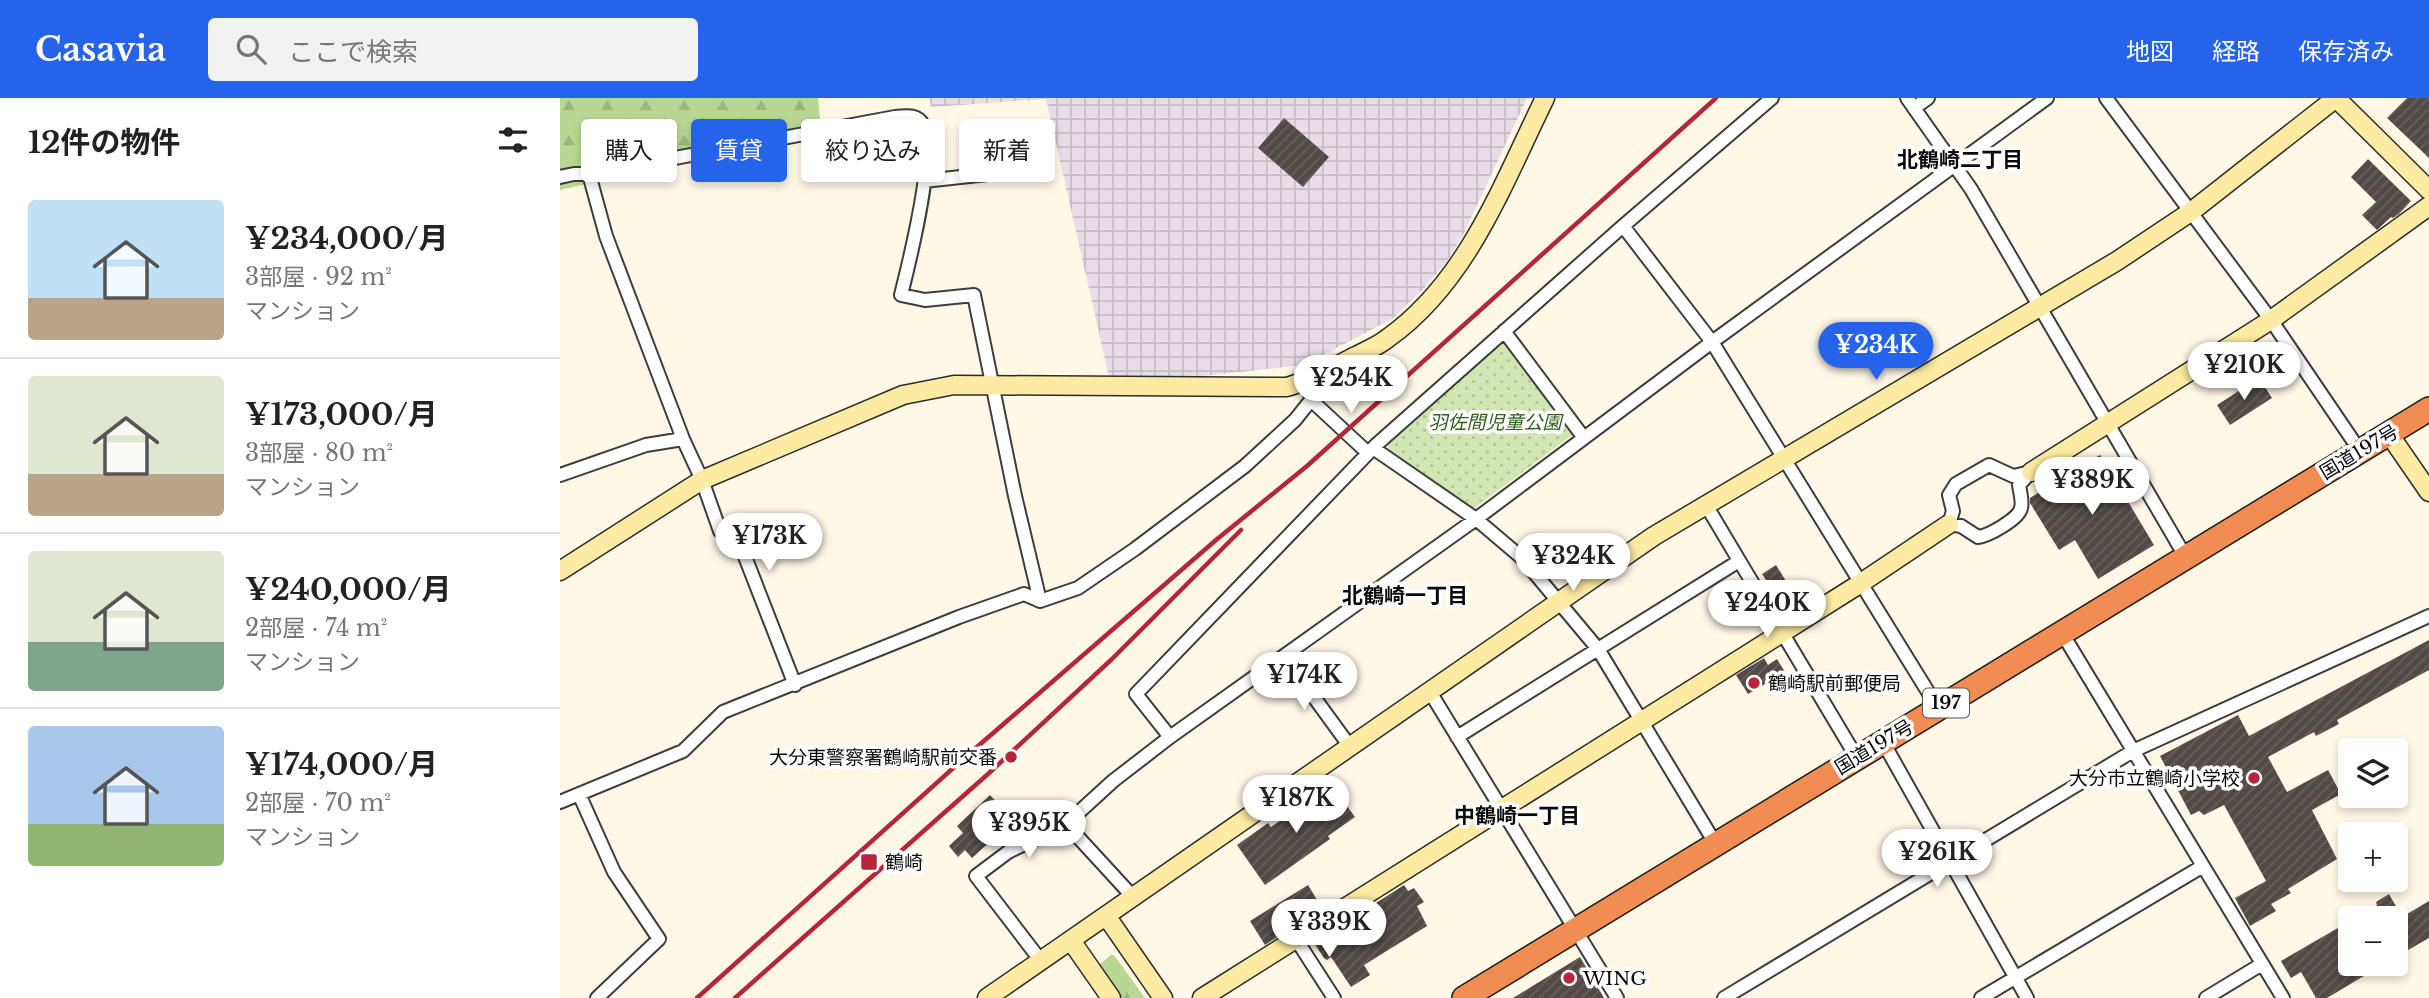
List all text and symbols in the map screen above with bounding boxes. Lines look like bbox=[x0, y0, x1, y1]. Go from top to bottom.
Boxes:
search box bbox=[208, 18, 698, 81]
text: Casavia bbox=[35, 29, 166, 70]
icon: search bbox=[232, 30, 270, 68]
text: ここで検索 bbox=[288, 36, 418, 68]
text: 地図 bbox=[2126, 37, 2174, 66]
text: 経路 bbox=[2212, 37, 2260, 66]
text: 保存済み bbox=[2298, 37, 2394, 66]
chip: 購入 bbox=[581, 119, 677, 182]
chip: 賃貸 bbox=[691, 119, 787, 182]
chip: 絞り込み bbox=[801, 119, 945, 182]
chip: 新着 bbox=[959, 119, 1055, 182]
icon: filters bbox=[494, 121, 532, 159]
text: 12件の物件 bbox=[28, 124, 181, 161]
district label: 北鶴崎二丁目 bbox=[1897, 147, 2023, 173]
text: ¥234,000/月 bbox=[245, 220, 449, 257]
icon: home bbox=[84, 228, 168, 312]
text: 3部屋 · 92 m² bbox=[245, 263, 392, 291]
text: マンション bbox=[245, 297, 360, 325]
pin: ¥234K bbox=[1827, 322, 1925, 382]
text: ¥234K bbox=[1834, 331, 1918, 359]
pin: ¥210K bbox=[2195, 342, 2293, 402]
text: ¥210K bbox=[2204, 351, 2284, 379]
pin: ¥254K bbox=[1302, 356, 1400, 415]
text: ¥254K bbox=[1310, 364, 1392, 392]
text: ¥173,000/月 bbox=[245, 396, 438, 433]
icon: home bbox=[84, 404, 168, 488]
park label: 羽佐間児童公園 bbox=[1428, 411, 1564, 434]
street label: 国道197号 bbox=[2316, 420, 2402, 484]
text: 3部屋 · 80 m² bbox=[245, 439, 393, 467]
pin: ¥389K bbox=[2043, 458, 2141, 517]
text: ¥389K bbox=[2050, 466, 2134, 494]
text: マンション bbox=[245, 473, 360, 501]
pin: ¥173K bbox=[720, 514, 818, 573]
text: ¥173K bbox=[731, 522, 807, 550]
pin: ¥324K bbox=[1524, 533, 1622, 593]
text: ¥324K bbox=[1531, 542, 1615, 570]
text: ¥240,000/月 bbox=[245, 571, 452, 608]
icon: home bbox=[84, 579, 168, 663]
pin: ¥240K bbox=[1718, 580, 1816, 640]
district label: 北鶴崎一丁目 bbox=[1342, 583, 1468, 609]
text: ¥240K bbox=[1724, 589, 1810, 617]
text: 2部屋 · 74 m² bbox=[245, 614, 387, 642]
text: マンション bbox=[245, 648, 360, 676]
pin: ¥174K bbox=[1255, 652, 1353, 712]
text: ¥174K bbox=[1266, 661, 1342, 689]
place label: 鶴崎駅前郵便局 bbox=[1768, 672, 1901, 695]
marker: 鶴崎駅前郵便局 bbox=[1746, 675, 1762, 691]
road number: 197 bbox=[1923, 688, 1969, 718]
street label: 国道197号 bbox=[1831, 715, 1917, 779]
map controls bbox=[2338, 738, 2408, 976]
button: layers bbox=[2338, 738, 2408, 808]
text: ¥174,000/月 bbox=[245, 746, 438, 783]
place label: 大分東警察署鶴崎駅前交番 bbox=[769, 746, 997, 769]
marker: 大分東警察署鶴崎駅前交番 bbox=[1003, 749, 1019, 765]
icon: home bbox=[84, 754, 168, 838]
place label: 大分市立鶴崎小学校 bbox=[2069, 767, 2240, 790]
marker: 大分市立鶴崎小学校 bbox=[2246, 770, 2262, 786]
pin: ¥187K bbox=[1247, 776, 1345, 835]
text: ¥187K bbox=[1258, 784, 1334, 812]
text: 2部屋 · 70 m² bbox=[245, 789, 391, 817]
pin: ¥395K bbox=[980, 800, 1078, 860]
district label: 中鶴崎一丁目 bbox=[1454, 803, 1580, 829]
text: ¥395K bbox=[988, 809, 1070, 837]
button: + bbox=[2338, 822, 2408, 892]
text: マンション bbox=[245, 823, 360, 851]
pin: ¥261K bbox=[1888, 830, 1986, 889]
text: ¥261K bbox=[1898, 838, 1976, 866]
place label: 鶴崎 bbox=[885, 851, 923, 874]
marker: 鶴崎 bbox=[859, 852, 879, 872]
pin: ¥339K bbox=[1280, 900, 1378, 959]
button: − bbox=[2338, 906, 2408, 976]
text: ¥339K bbox=[1287, 908, 1371, 936]
place label: WING bbox=[1582, 967, 1647, 990]
marker: WING bbox=[1561, 970, 1577, 986]

